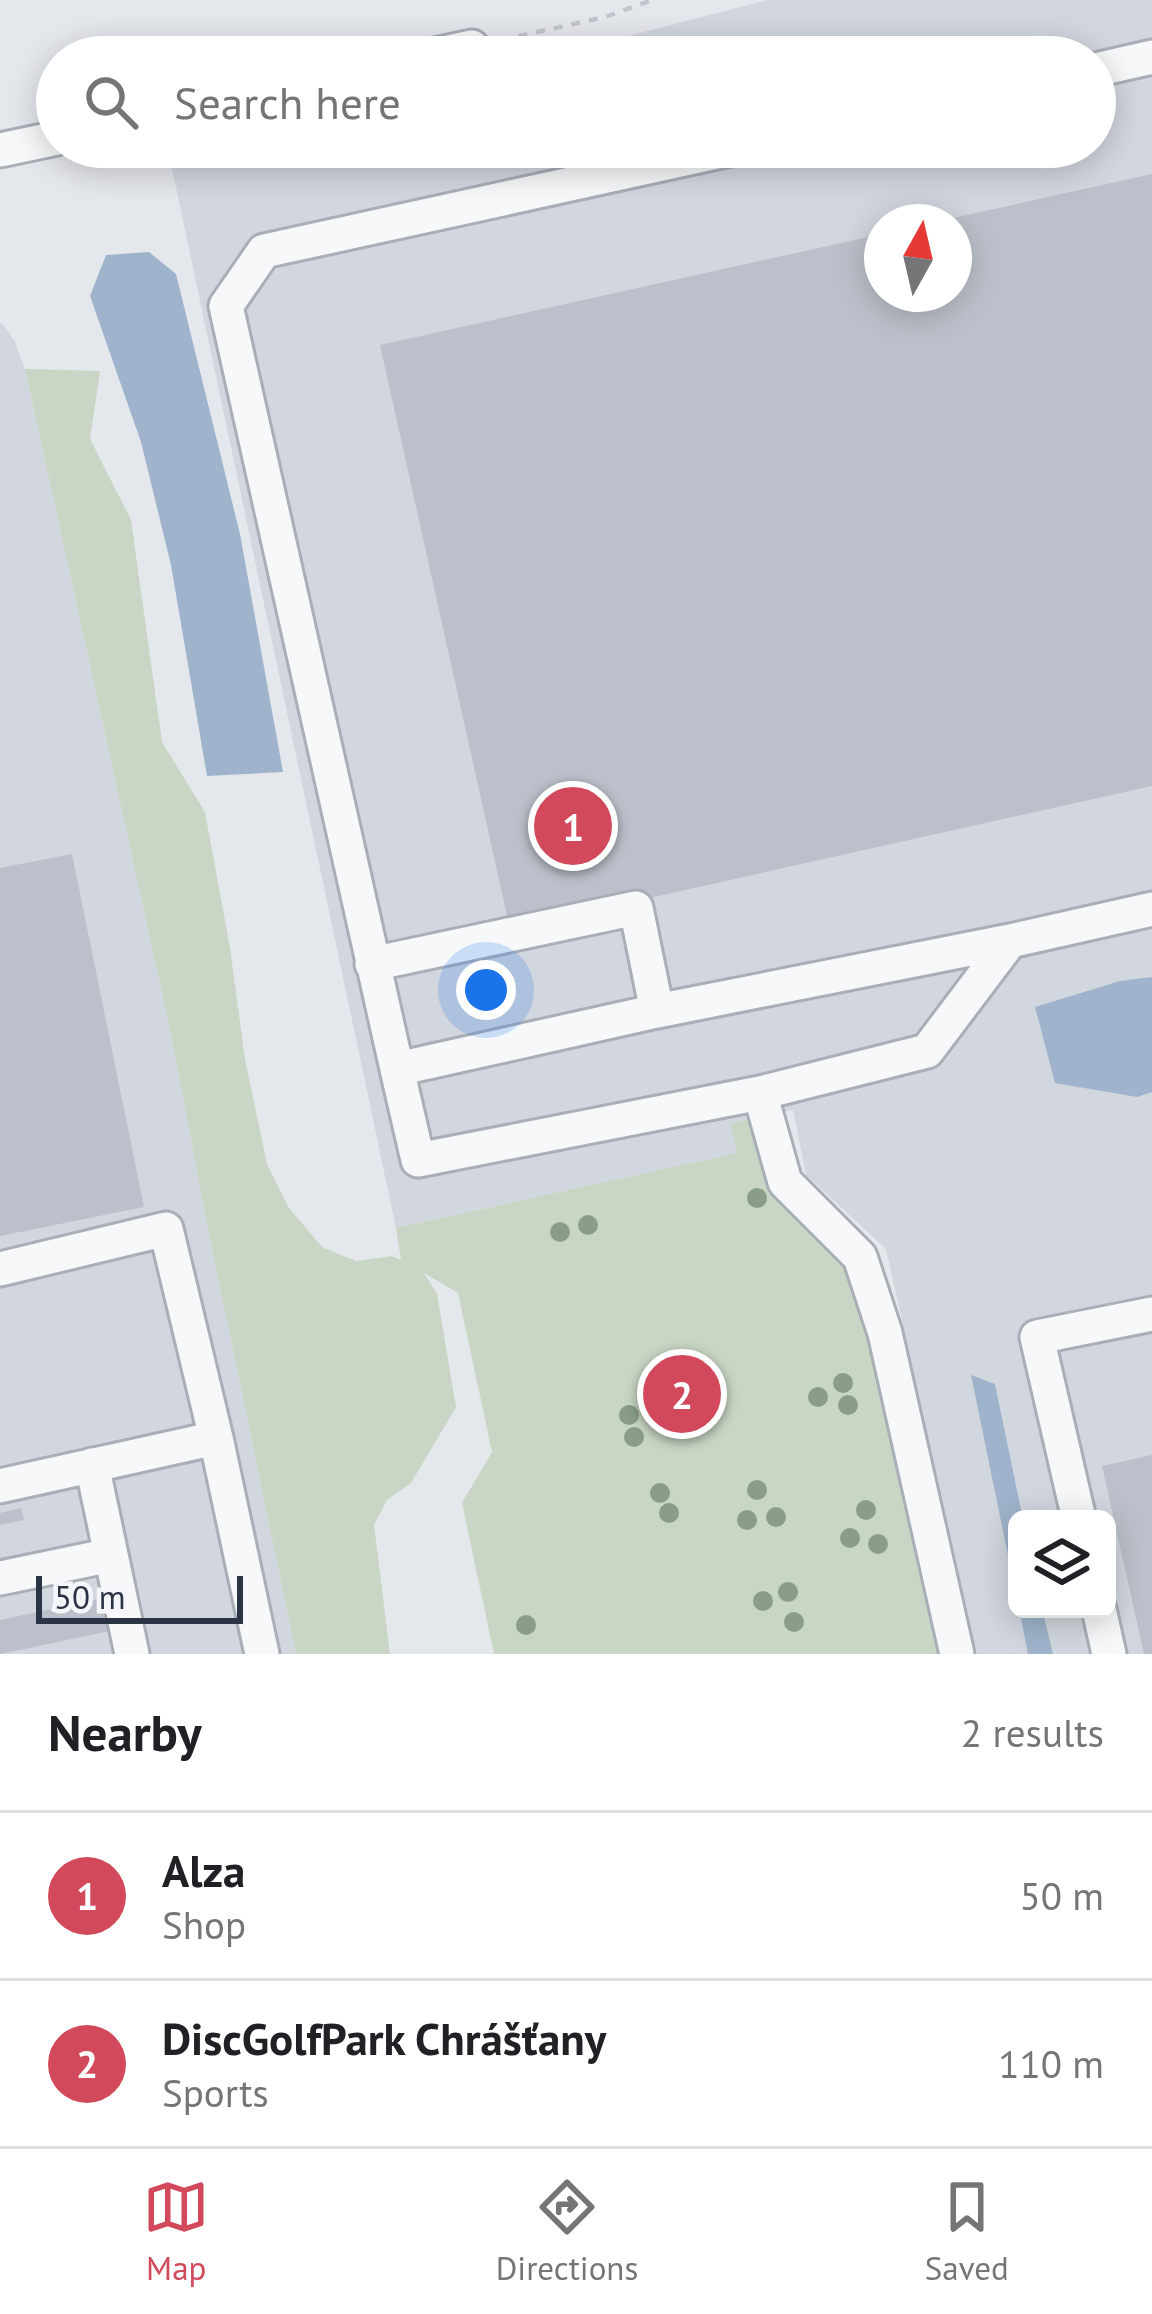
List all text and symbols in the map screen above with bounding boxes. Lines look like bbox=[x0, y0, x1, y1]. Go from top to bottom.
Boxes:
search box bbox=[36, 36, 1116, 168]
icon: search bbox=[78, 69, 144, 135]
text: Search here bbox=[174, 73, 401, 131]
north arrow bbox=[864, 204, 972, 312]
pin: 1 bbox=[534, 781, 612, 871]
your location bbox=[456, 960, 516, 1020]
pin: 2 bbox=[643, 1349, 721, 1439]
map controls bbox=[1008, 1510, 1116, 1618]
button: layers bbox=[1008, 1510, 1116, 1618]
scale bar bbox=[36, 1570, 243, 1623]
text: 50 m bbox=[54, 1575, 126, 1618]
text: Nearby bbox=[48, 1699, 202, 1765]
text: 2 results bbox=[961, 1707, 1104, 1758]
text: Alza bbox=[162, 1841, 245, 1899]
text: 1 bbox=[76, 1870, 98, 1921]
text: 50 m bbox=[1019, 1870, 1104, 1921]
text: Shop bbox=[162, 1899, 246, 1950]
text: DiscGolfPark Chrášťany bbox=[162, 2009, 606, 2067]
text: 2 bbox=[76, 2038, 98, 2089]
text: 110 m bbox=[998, 2038, 1104, 2089]
text: Sports bbox=[162, 2067, 269, 2118]
tab: Map bbox=[143, 2174, 209, 2289]
tab: Directions bbox=[496, 2174, 638, 2289]
tab: Saved bbox=[925, 2174, 1009, 2289]

